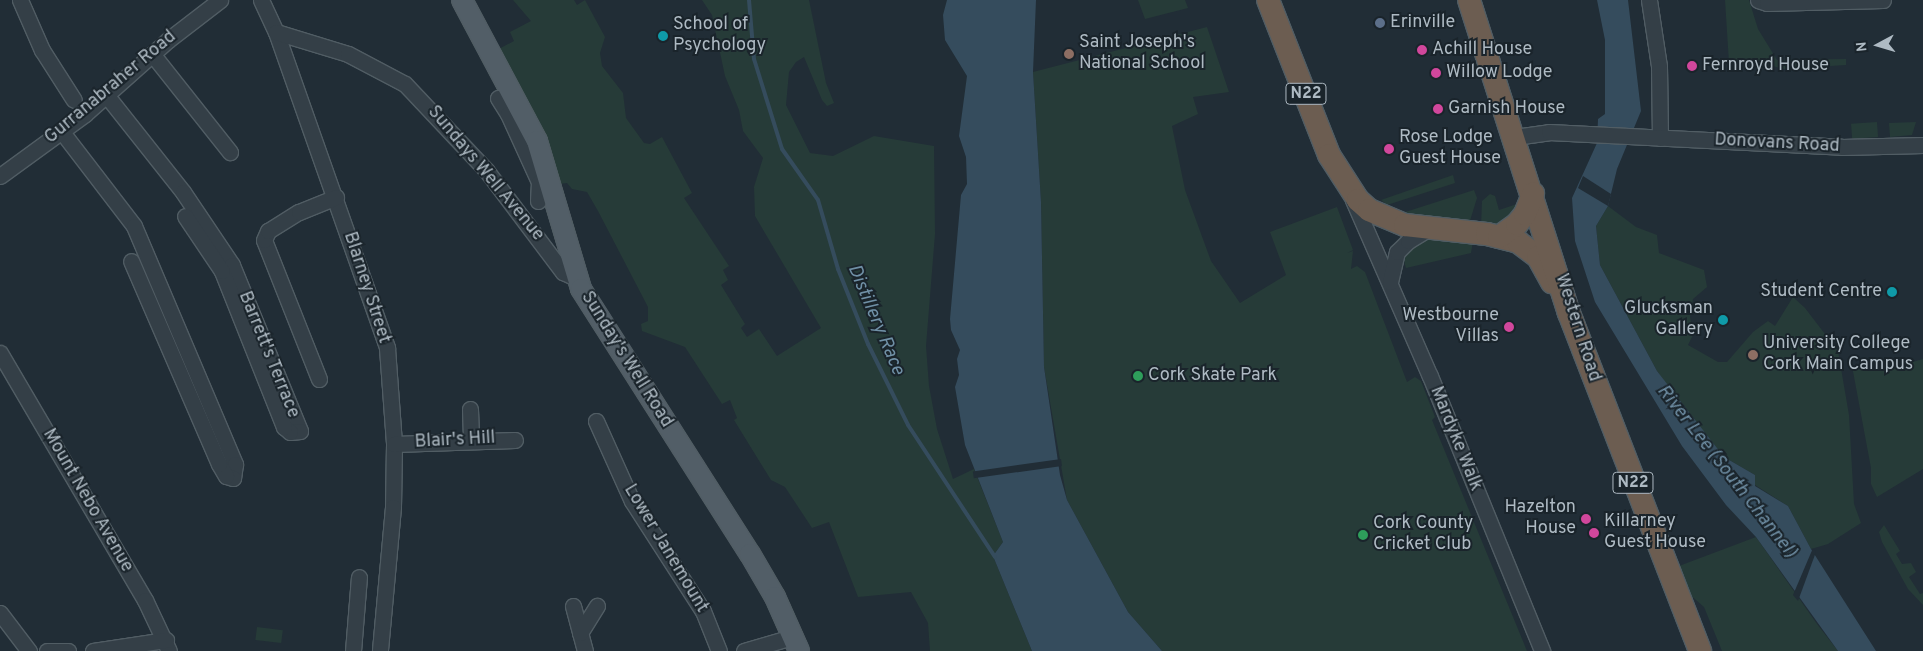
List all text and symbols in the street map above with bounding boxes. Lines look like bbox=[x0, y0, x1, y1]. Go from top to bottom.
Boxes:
place label: Erinville bbox=[1390, 12, 1455, 34]
place label: School of Psychology bbox=[673, 15, 766, 58]
marker: Erinville bbox=[1374, 17, 1386, 29]
north arrow bbox=[1853, 20, 1903, 70]
street label: Gurranabraher Road bbox=[41, 27, 181, 149]
marker: School of Psychology bbox=[657, 30, 669, 42]
place label: Saint Joseph's National School bbox=[1079, 33, 1205, 76]
place label: Achill House bbox=[1432, 39, 1532, 61]
text: N bbox=[1854, 41, 1872, 53]
marker: Achill House bbox=[1416, 44, 1428, 56]
marker: Saint Joseph's National School bbox=[1063, 48, 1075, 60]
place label: Fernroyd House bbox=[1702, 55, 1829, 77]
marker: Fernroyd House bbox=[1686, 60, 1698, 72]
place label: Willow Lodge bbox=[1446, 62, 1552, 84]
marker: Willow Lodge bbox=[1430, 67, 1442, 79]
road number: N22 bbox=[1285, 80, 1327, 108]
place label: Garnish House bbox=[1448, 98, 1565, 120]
street label: Sundays Well Avenue bbox=[422, 102, 548, 246]
marker: Garnish House bbox=[1432, 103, 1444, 115]
place label: Rose Lodge Guest House bbox=[1399, 128, 1501, 170]
street label: Donovans Road bbox=[1714, 130, 1840, 158]
marker: Rose Lodge Guest House bbox=[1383, 143, 1395, 155]
street label: Blarney Street bbox=[338, 229, 394, 347]
water label: Distillery Race bbox=[841, 261, 909, 379]
street label: Western Road bbox=[1549, 271, 1605, 385]
place label: Student Centre bbox=[1760, 281, 1882, 303]
marker: Student Centre bbox=[1886, 286, 1898, 298]
street label: Barrett's Terrace bbox=[233, 288, 303, 422]
street label: Sunday's Well Road bbox=[575, 288, 677, 432]
place label: Glucksman Gallery bbox=[1624, 299, 1713, 342]
place label: Westbourne Villas bbox=[1402, 306, 1499, 348]
marker: Glucksman Gallery bbox=[1717, 314, 1729, 326]
marker: Westbourne Villas bbox=[1503, 321, 1515, 333]
place label: University College Cork Main Campus bbox=[1763, 334, 1913, 376]
marker: University College Cork Main Campus bbox=[1747, 349, 1759, 361]
place label: Cork Skate Park bbox=[1148, 365, 1277, 387]
marker: Cork Skate Park bbox=[1132, 370, 1144, 382]
water label: River Lee (South Channel) bbox=[1651, 381, 1801, 563]
street label: Mardyke Walk bbox=[1424, 383, 1486, 495]
street label: Mount Nebo Avenue bbox=[37, 425, 137, 577]
street label: Blair's Hill bbox=[414, 428, 496, 454]
road number: N22 bbox=[1612, 469, 1654, 496]
street label: Lower Janemount bbox=[618, 481, 712, 617]
place label: Hazelton House bbox=[1504, 498, 1576, 540]
place label: Killarney Guest House bbox=[1604, 512, 1706, 554]
marker: Hazelton House bbox=[1580, 513, 1592, 525]
place label: Cork County Cricket Club bbox=[1373, 514, 1473, 556]
marker: Killarney Guest House bbox=[1588, 527, 1600, 539]
marker: Cork County Cricket Club bbox=[1357, 529, 1369, 541]

